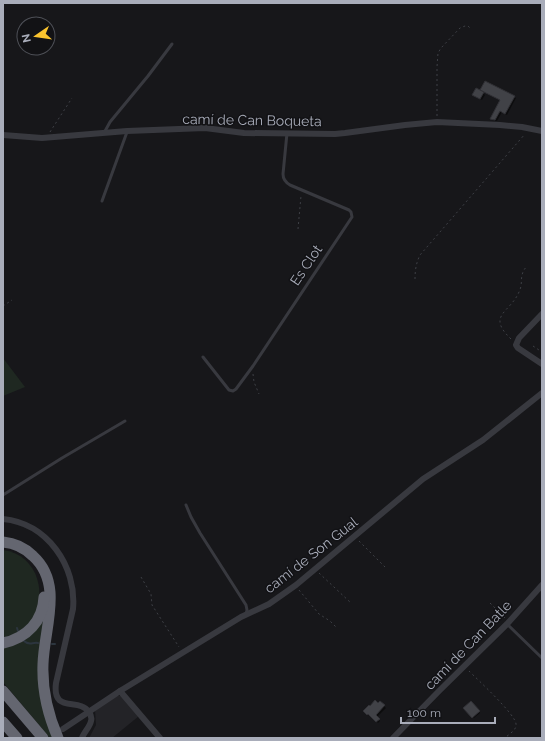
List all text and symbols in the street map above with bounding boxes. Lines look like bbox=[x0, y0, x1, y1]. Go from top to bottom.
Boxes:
north arrow bbox=[16, 16, 56, 56]
text: N bbox=[19, 33, 34, 44]
street label: camí de Can Boqueta bbox=[182, 111, 322, 129]
street label: Es Clot bbox=[287, 242, 325, 288]
street label: camí de Son Gual bbox=[261, 514, 361, 596]
street label: camí de Can Batle bbox=[421, 597, 515, 693]
scale bar bbox=[401, 699, 495, 725]
text: 100 m bbox=[407, 706, 441, 720]

